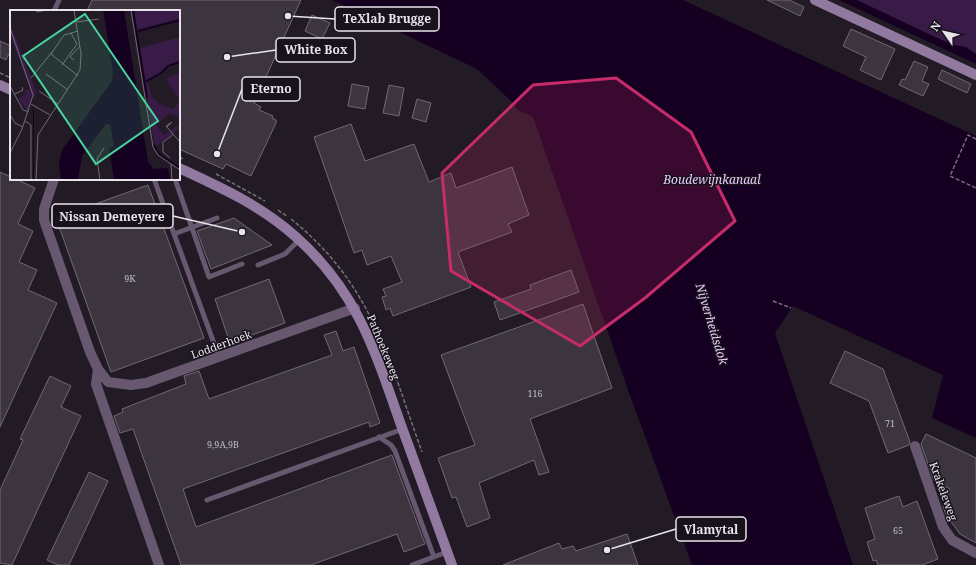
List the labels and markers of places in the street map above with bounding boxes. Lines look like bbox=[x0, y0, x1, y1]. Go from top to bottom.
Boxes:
callout: TeXlab Brugge bbox=[335, 7, 439, 31]
callout: White Box bbox=[276, 38, 355, 62]
callout: Eterno bbox=[242, 77, 300, 101]
callout: Nissan Demeyere bbox=[52, 204, 173, 228]
callout: Vlamytal bbox=[676, 517, 746, 541]

